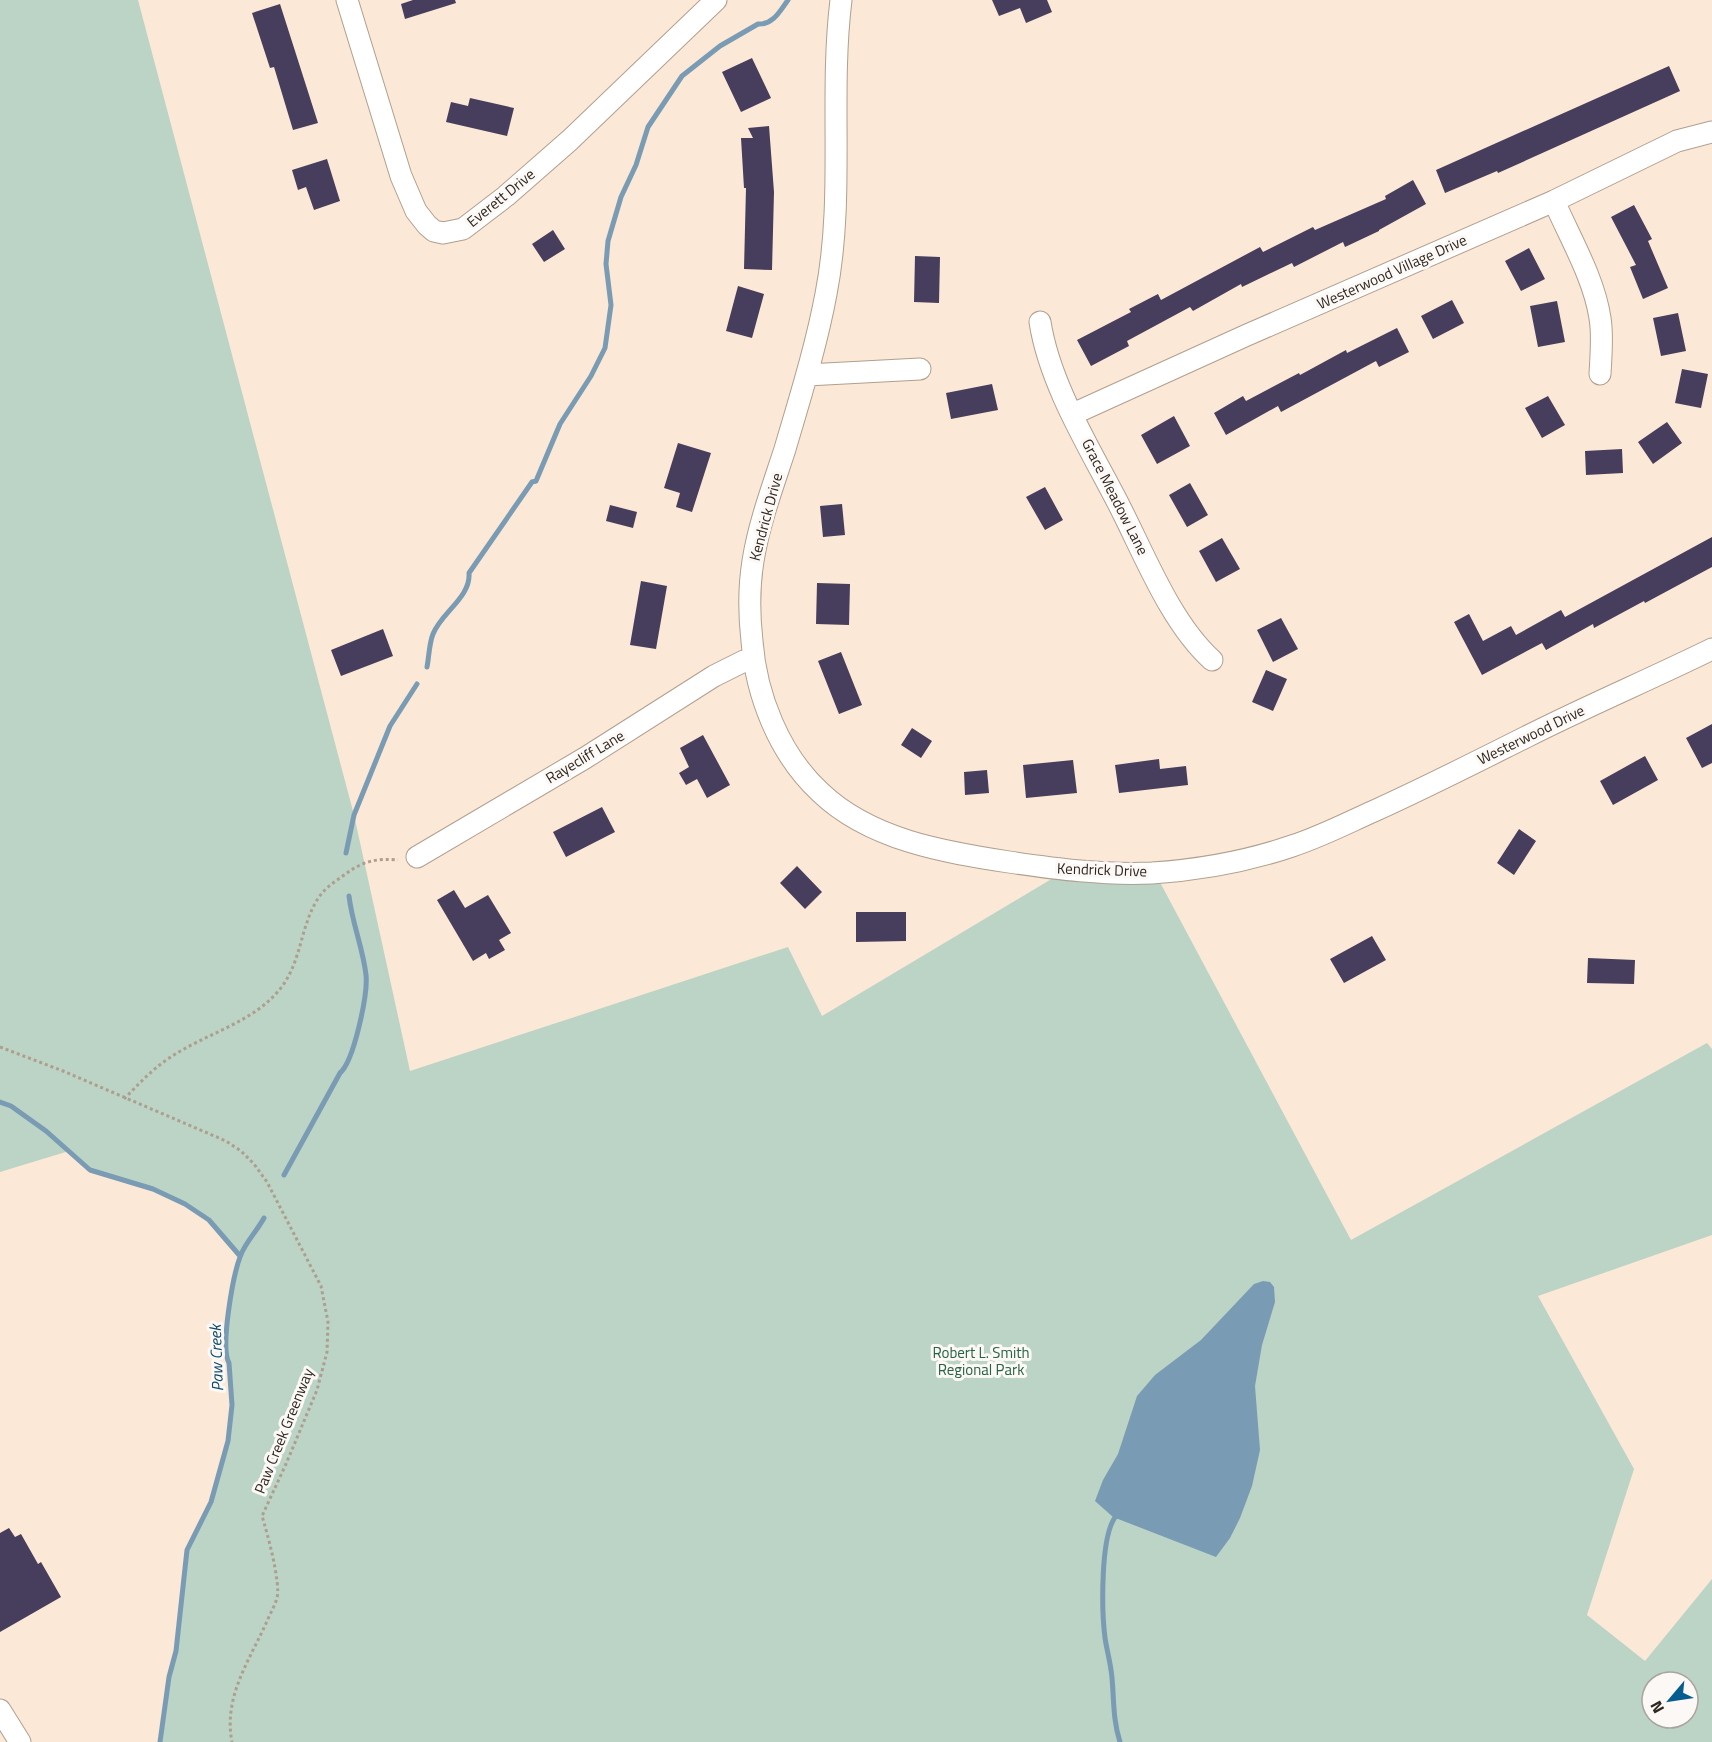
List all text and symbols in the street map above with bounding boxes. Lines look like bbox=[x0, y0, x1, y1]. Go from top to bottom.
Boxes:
street label: Everett Drive bbox=[462, 163, 540, 232]
street label: Westerwood Village Drive bbox=[1313, 228, 1470, 315]
street label: Grace Meadow Lane bbox=[1076, 435, 1155, 559]
street label: Kendrick Drive bbox=[743, 470, 788, 563]
street label: Westerwood Drive bbox=[1473, 699, 1588, 770]
street label: Rayecliff Lane bbox=[541, 724, 628, 789]
street label: Kendrick Drive bbox=[1057, 856, 1147, 883]
water label: Paw Creek bbox=[203, 1322, 229, 1392]
park label: Robert L. Smith Regional Park bbox=[932, 1341, 1030, 1381]
street label: Paw Creek Greenway bbox=[248, 1365, 319, 1497]
north arrow bbox=[1640, 1670, 1700, 1730]
text: N bbox=[1644, 1697, 1670, 1718]

